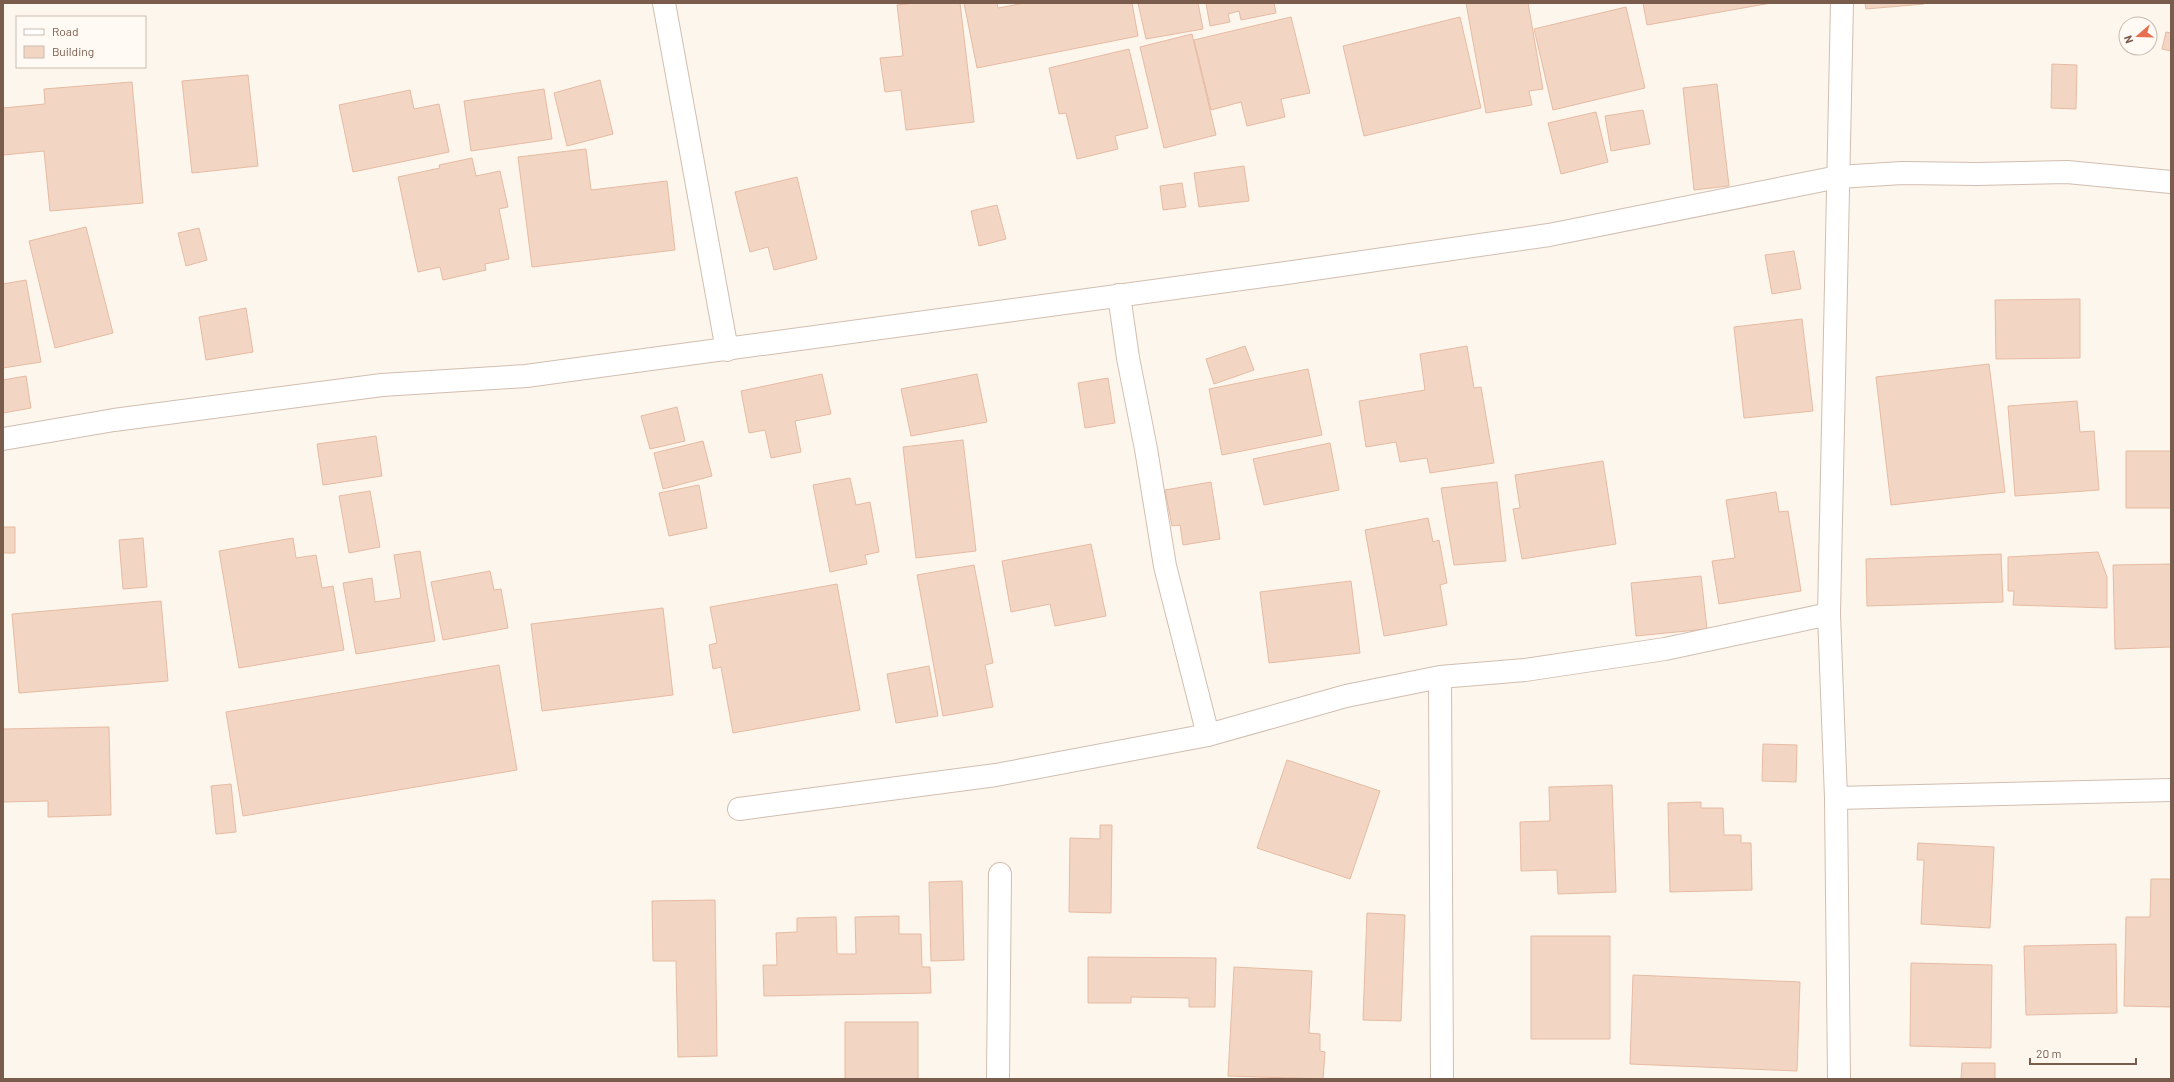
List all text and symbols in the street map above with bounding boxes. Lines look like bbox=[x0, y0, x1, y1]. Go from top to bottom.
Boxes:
legend bbox=[16, 16, 146, 68]
north arrow bbox=[2118, 16, 2158, 56]
text: Road bbox=[52, 24, 79, 38]
text: N bbox=[2121, 34, 2135, 45]
text: Building bbox=[52, 44, 94, 58]
scale bar bbox=[2030, 1040, 2136, 1066]
text: 20 m bbox=[2036, 1046, 2062, 1060]

